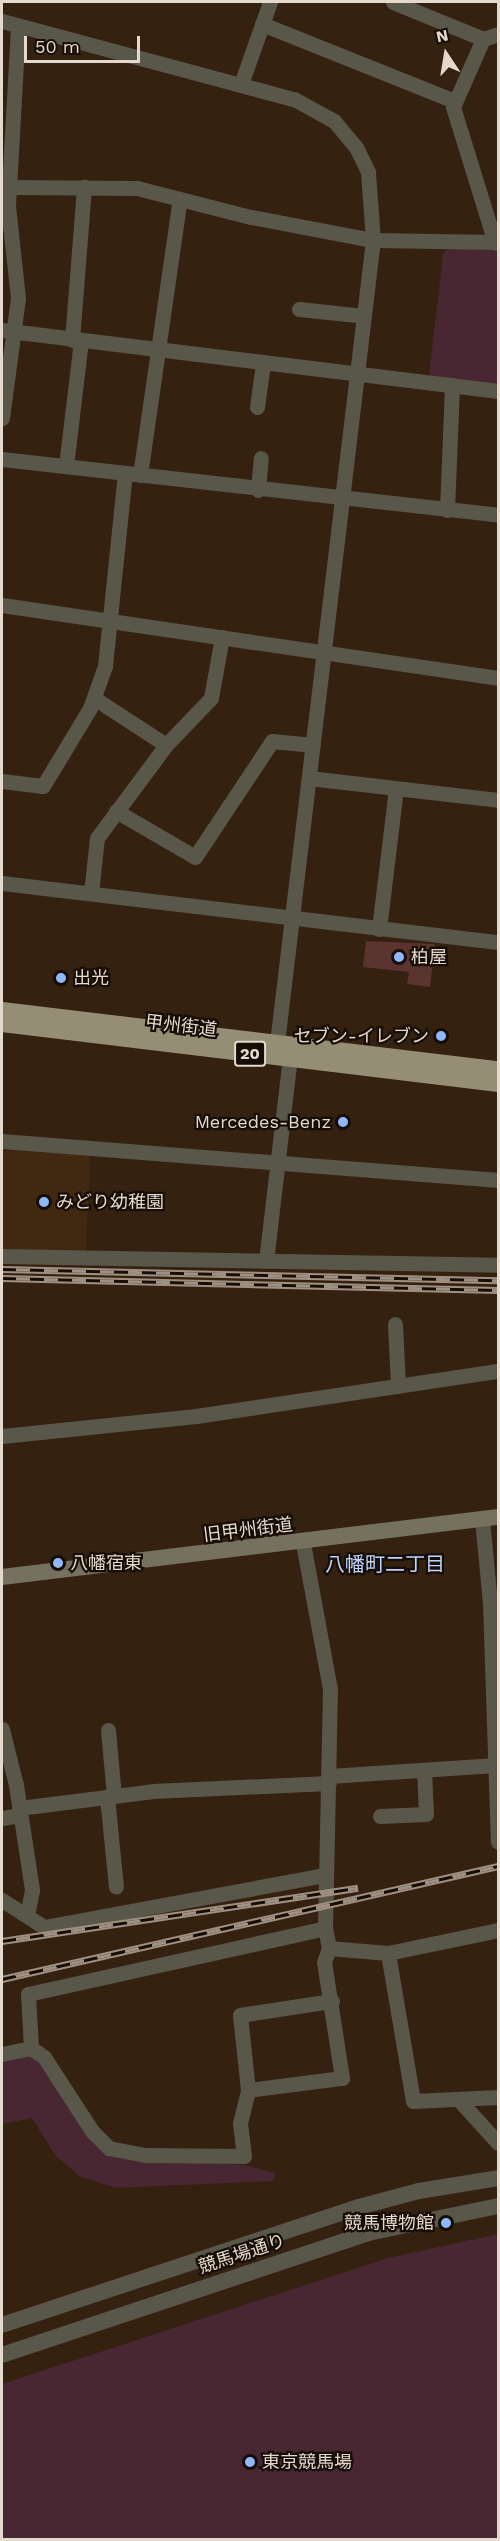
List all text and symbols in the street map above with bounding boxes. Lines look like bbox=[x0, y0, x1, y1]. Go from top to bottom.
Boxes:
scale bar bbox=[27, 24, 142, 62]
north arrow bbox=[416, 24, 476, 84]
text: N bbox=[434, 25, 450, 46]
text: 50 m bbox=[35, 36, 80, 57]
place label: 柏屋 bbox=[411, 946, 447, 968]
marker: 柏屋 bbox=[392, 950, 406, 964]
place label: 出光 bbox=[73, 967, 109, 989]
marker: 出光 bbox=[54, 971, 68, 985]
street label: 甲州街道 bbox=[144, 1011, 218, 1041]
place label: セブン-イレブン bbox=[294, 1025, 429, 1047]
marker: セブン-イレブン bbox=[434, 1029, 448, 1043]
road number: 20 bbox=[234, 1041, 266, 1067]
place label: Mercedes-Benz bbox=[195, 1111, 331, 1133]
marker: Mercedes-Benz bbox=[336, 1115, 350, 1129]
place label: みどり幼稚園 bbox=[56, 1191, 164, 1213]
marker: みどり幼稚園 bbox=[37, 1195, 51, 1209]
street label: 旧甲州街道 bbox=[202, 1514, 294, 1546]
place label: 八幡宿東 bbox=[70, 1552, 142, 1574]
district label: 八幡町二丁目 bbox=[325, 1552, 445, 1576]
marker: 八幡宿東 bbox=[51, 1556, 65, 1570]
place label: 競馬博物館 bbox=[344, 2212, 434, 2234]
marker: 競馬博物館 bbox=[439, 2216, 453, 2230]
street label: 競馬場通り bbox=[196, 2230, 288, 2278]
place label: 東京競馬場 bbox=[262, 2451, 352, 2473]
marker: 東京競馬場 bbox=[243, 2455, 257, 2469]

